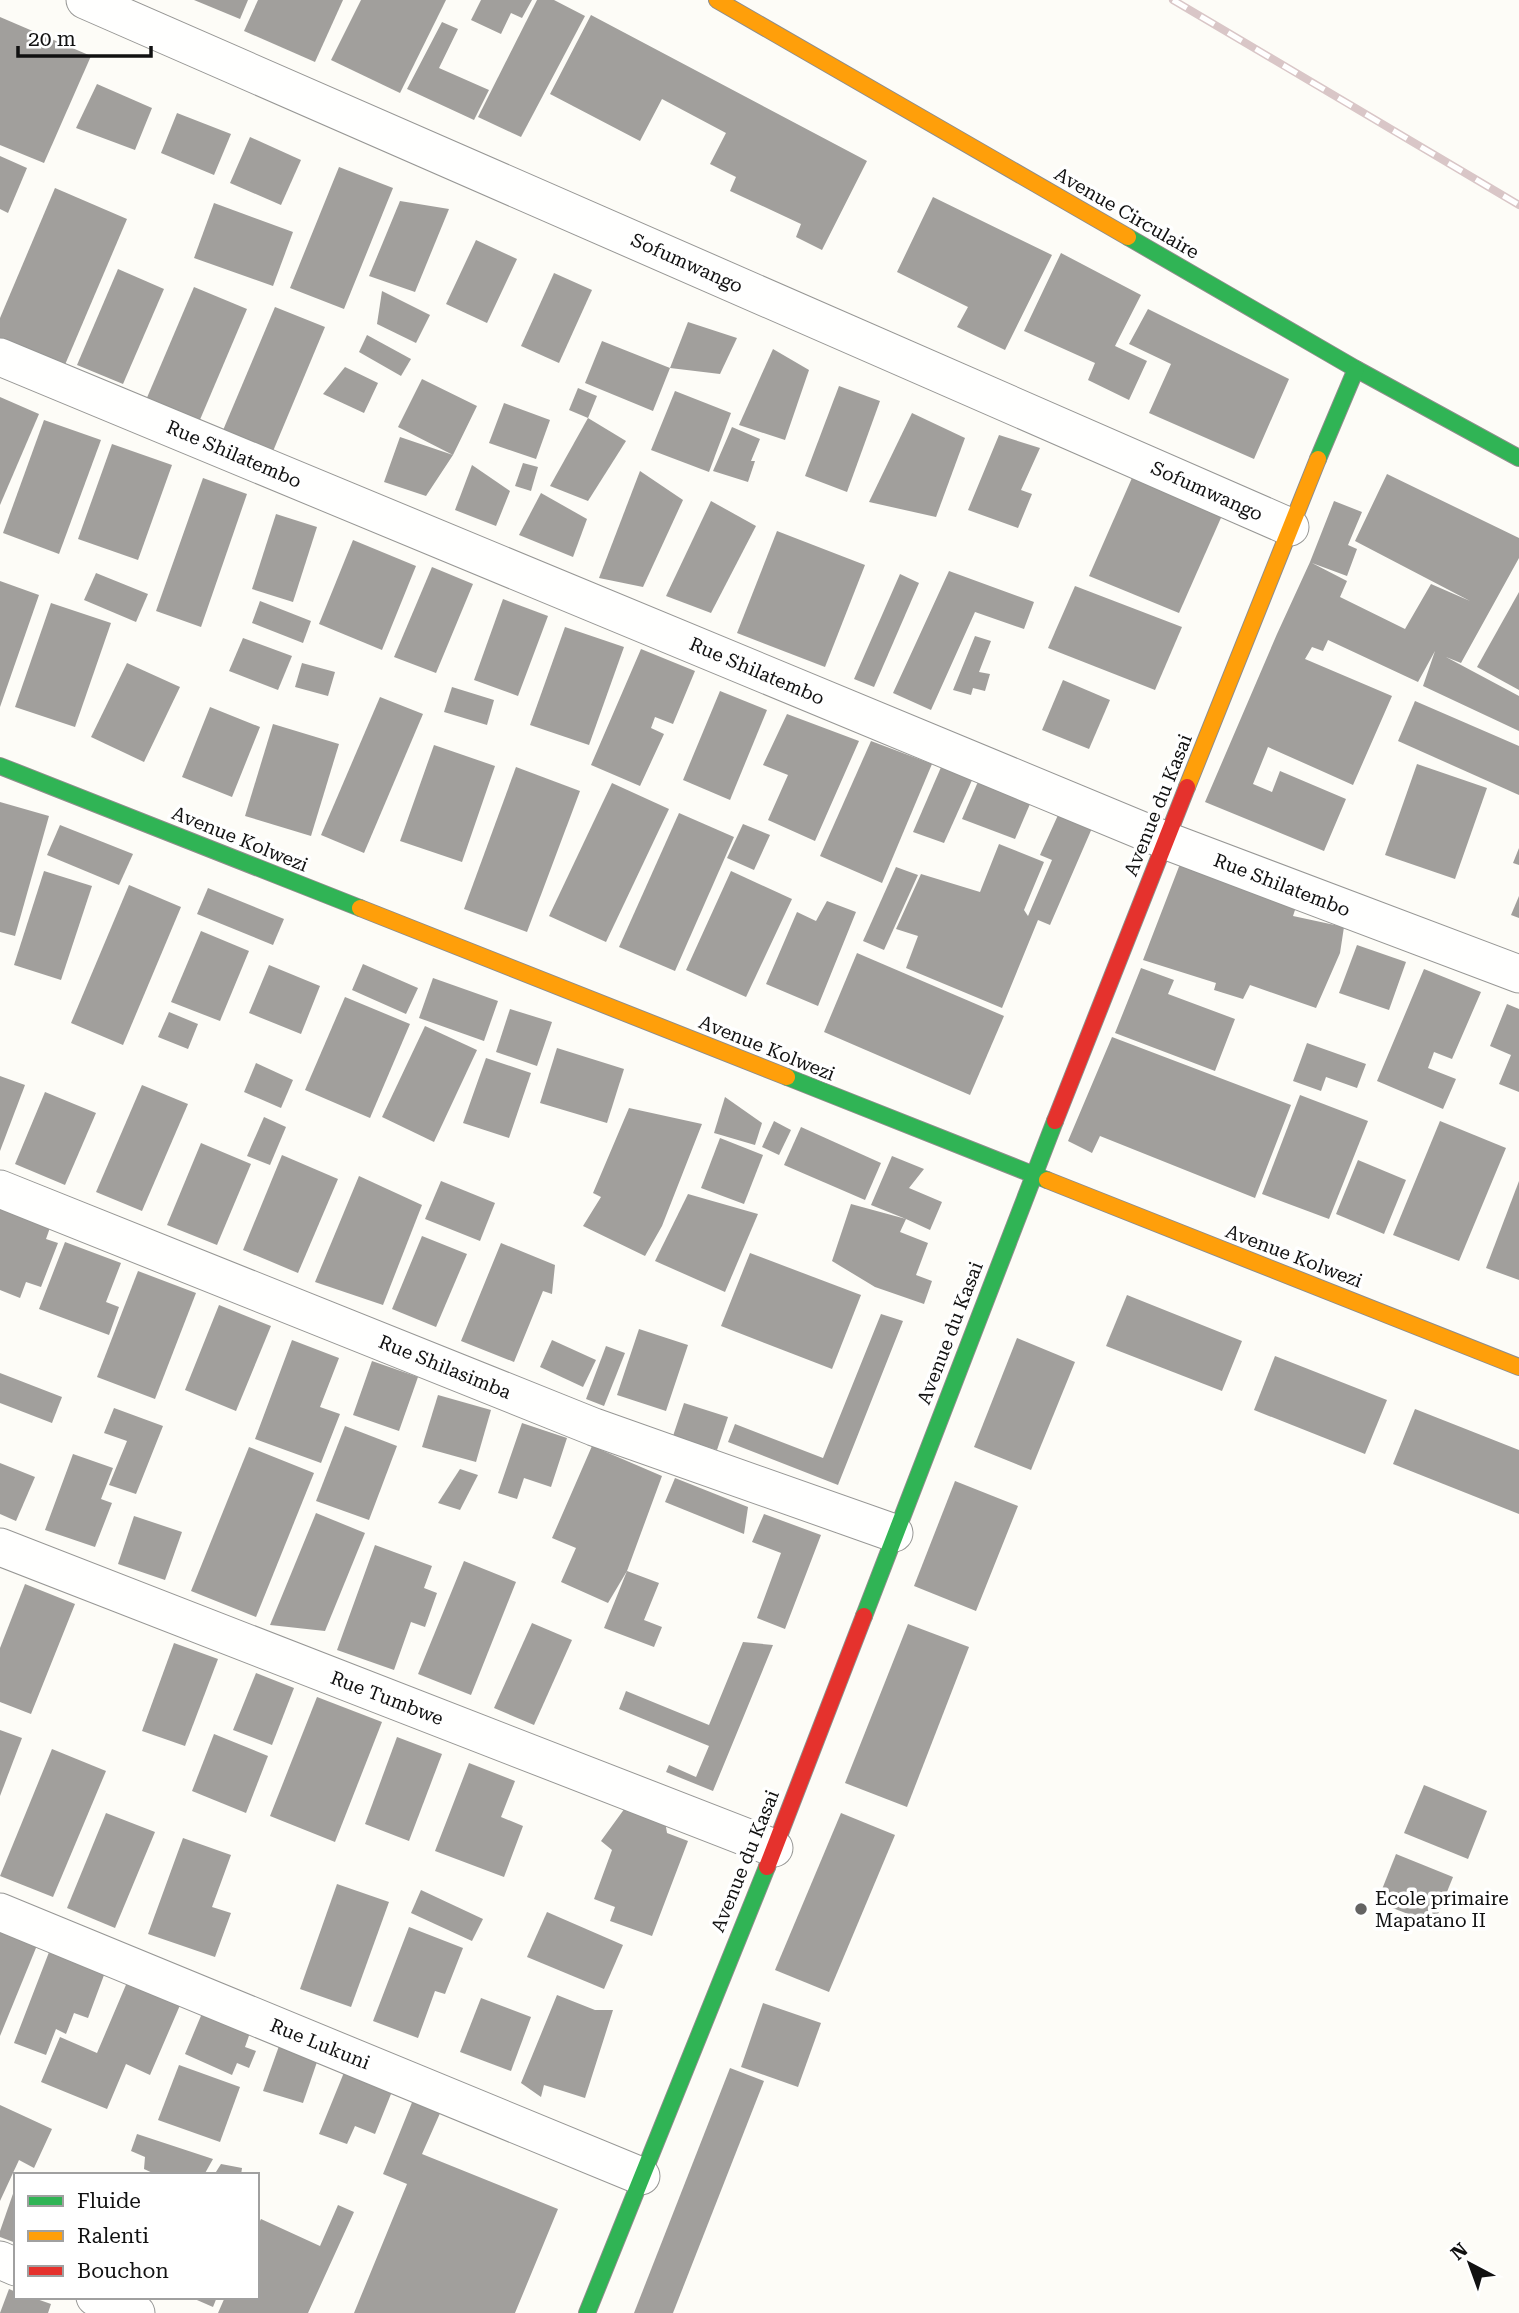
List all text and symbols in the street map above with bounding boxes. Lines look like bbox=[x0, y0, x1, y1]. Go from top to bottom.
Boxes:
scale bar bbox=[18, 14, 150, 58]
text: 20 m bbox=[28, 27, 76, 51]
street label: Avenue Circulaire bbox=[1051, 162, 1203, 264]
street label: Sofumwango bbox=[628, 228, 746, 298]
street label: Rue Shilatembo bbox=[163, 415, 305, 493]
street label: Sofumwango bbox=[1148, 456, 1266, 526]
street label: Rue Shilatembo bbox=[686, 632, 828, 710]
street label: Avenue du Kasai bbox=[1119, 731, 1197, 879]
street label: Avenue Kolwezi bbox=[169, 801, 311, 877]
street label: Rue Shilatembo bbox=[1210, 848, 1354, 922]
street label: Avenue Kolwezi bbox=[696, 1010, 838, 1086]
street label: Avenue Kolwezi bbox=[1222, 1219, 1366, 1293]
street label: Avenue du Kasai bbox=[912, 1258, 988, 1408]
street label: Rue Shilasimba bbox=[375, 1330, 515, 1404]
street label: Rue Tumbwe bbox=[327, 1666, 447, 1730]
street label: Avenue du Kasai bbox=[706, 1787, 784, 1935]
place label: Ecole primaire Mapatano II bbox=[1375, 1887, 1509, 1932]
marker: Ecole primaire Mapatano II bbox=[1353, 1901, 1369, 1917]
street label: Rue Lukuni bbox=[267, 2014, 373, 2074]
legend bbox=[14, 2173, 259, 2299]
text: Fluide bbox=[77, 2189, 141, 2213]
text: Ralenti bbox=[77, 2224, 149, 2248]
north arrow bbox=[1435, 2229, 1505, 2299]
text: N bbox=[1446, 2238, 1473, 2265]
text: Bouchon bbox=[77, 2259, 169, 2283]

